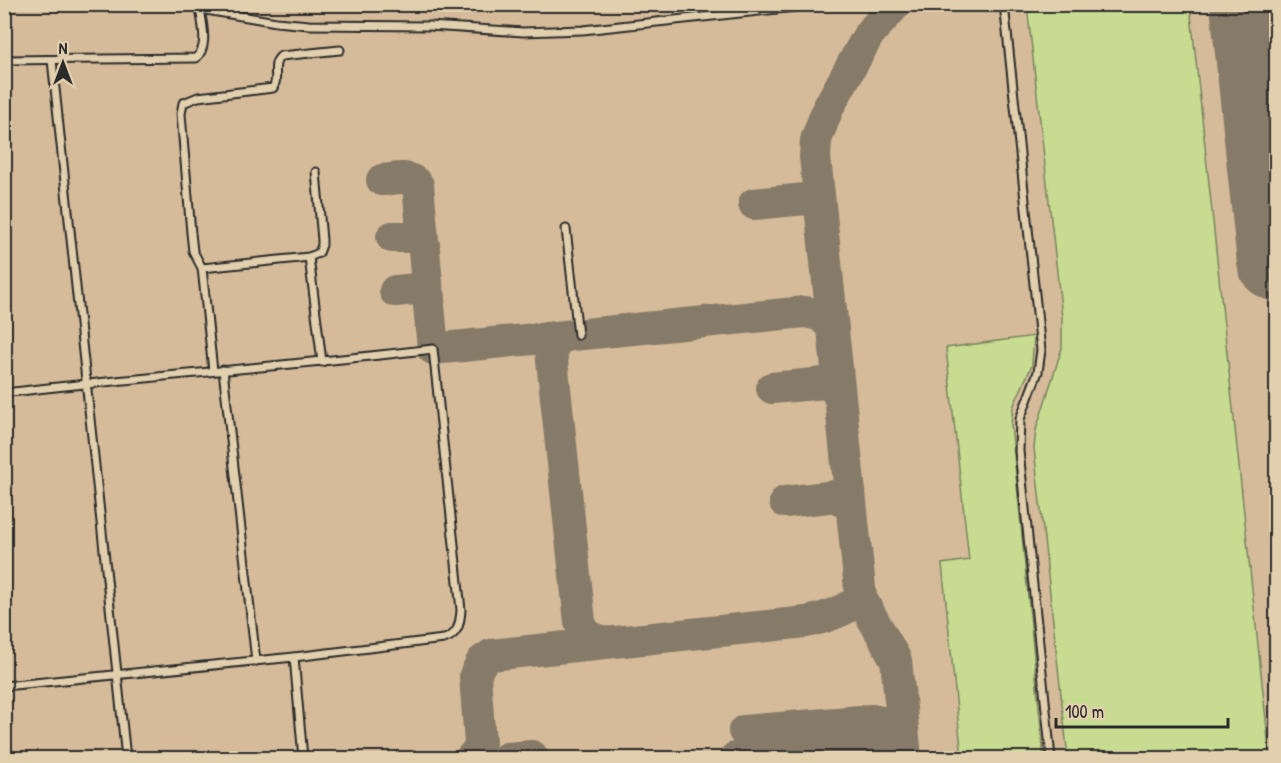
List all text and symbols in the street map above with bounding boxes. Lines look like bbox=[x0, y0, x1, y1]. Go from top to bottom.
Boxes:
north arrow bbox=[33, 33, 93, 93]
text: N bbox=[59, 37, 68, 59]
scale bar bbox=[1056, 691, 1228, 729]
text: 100 m bbox=[1065, 699, 1104, 724]

